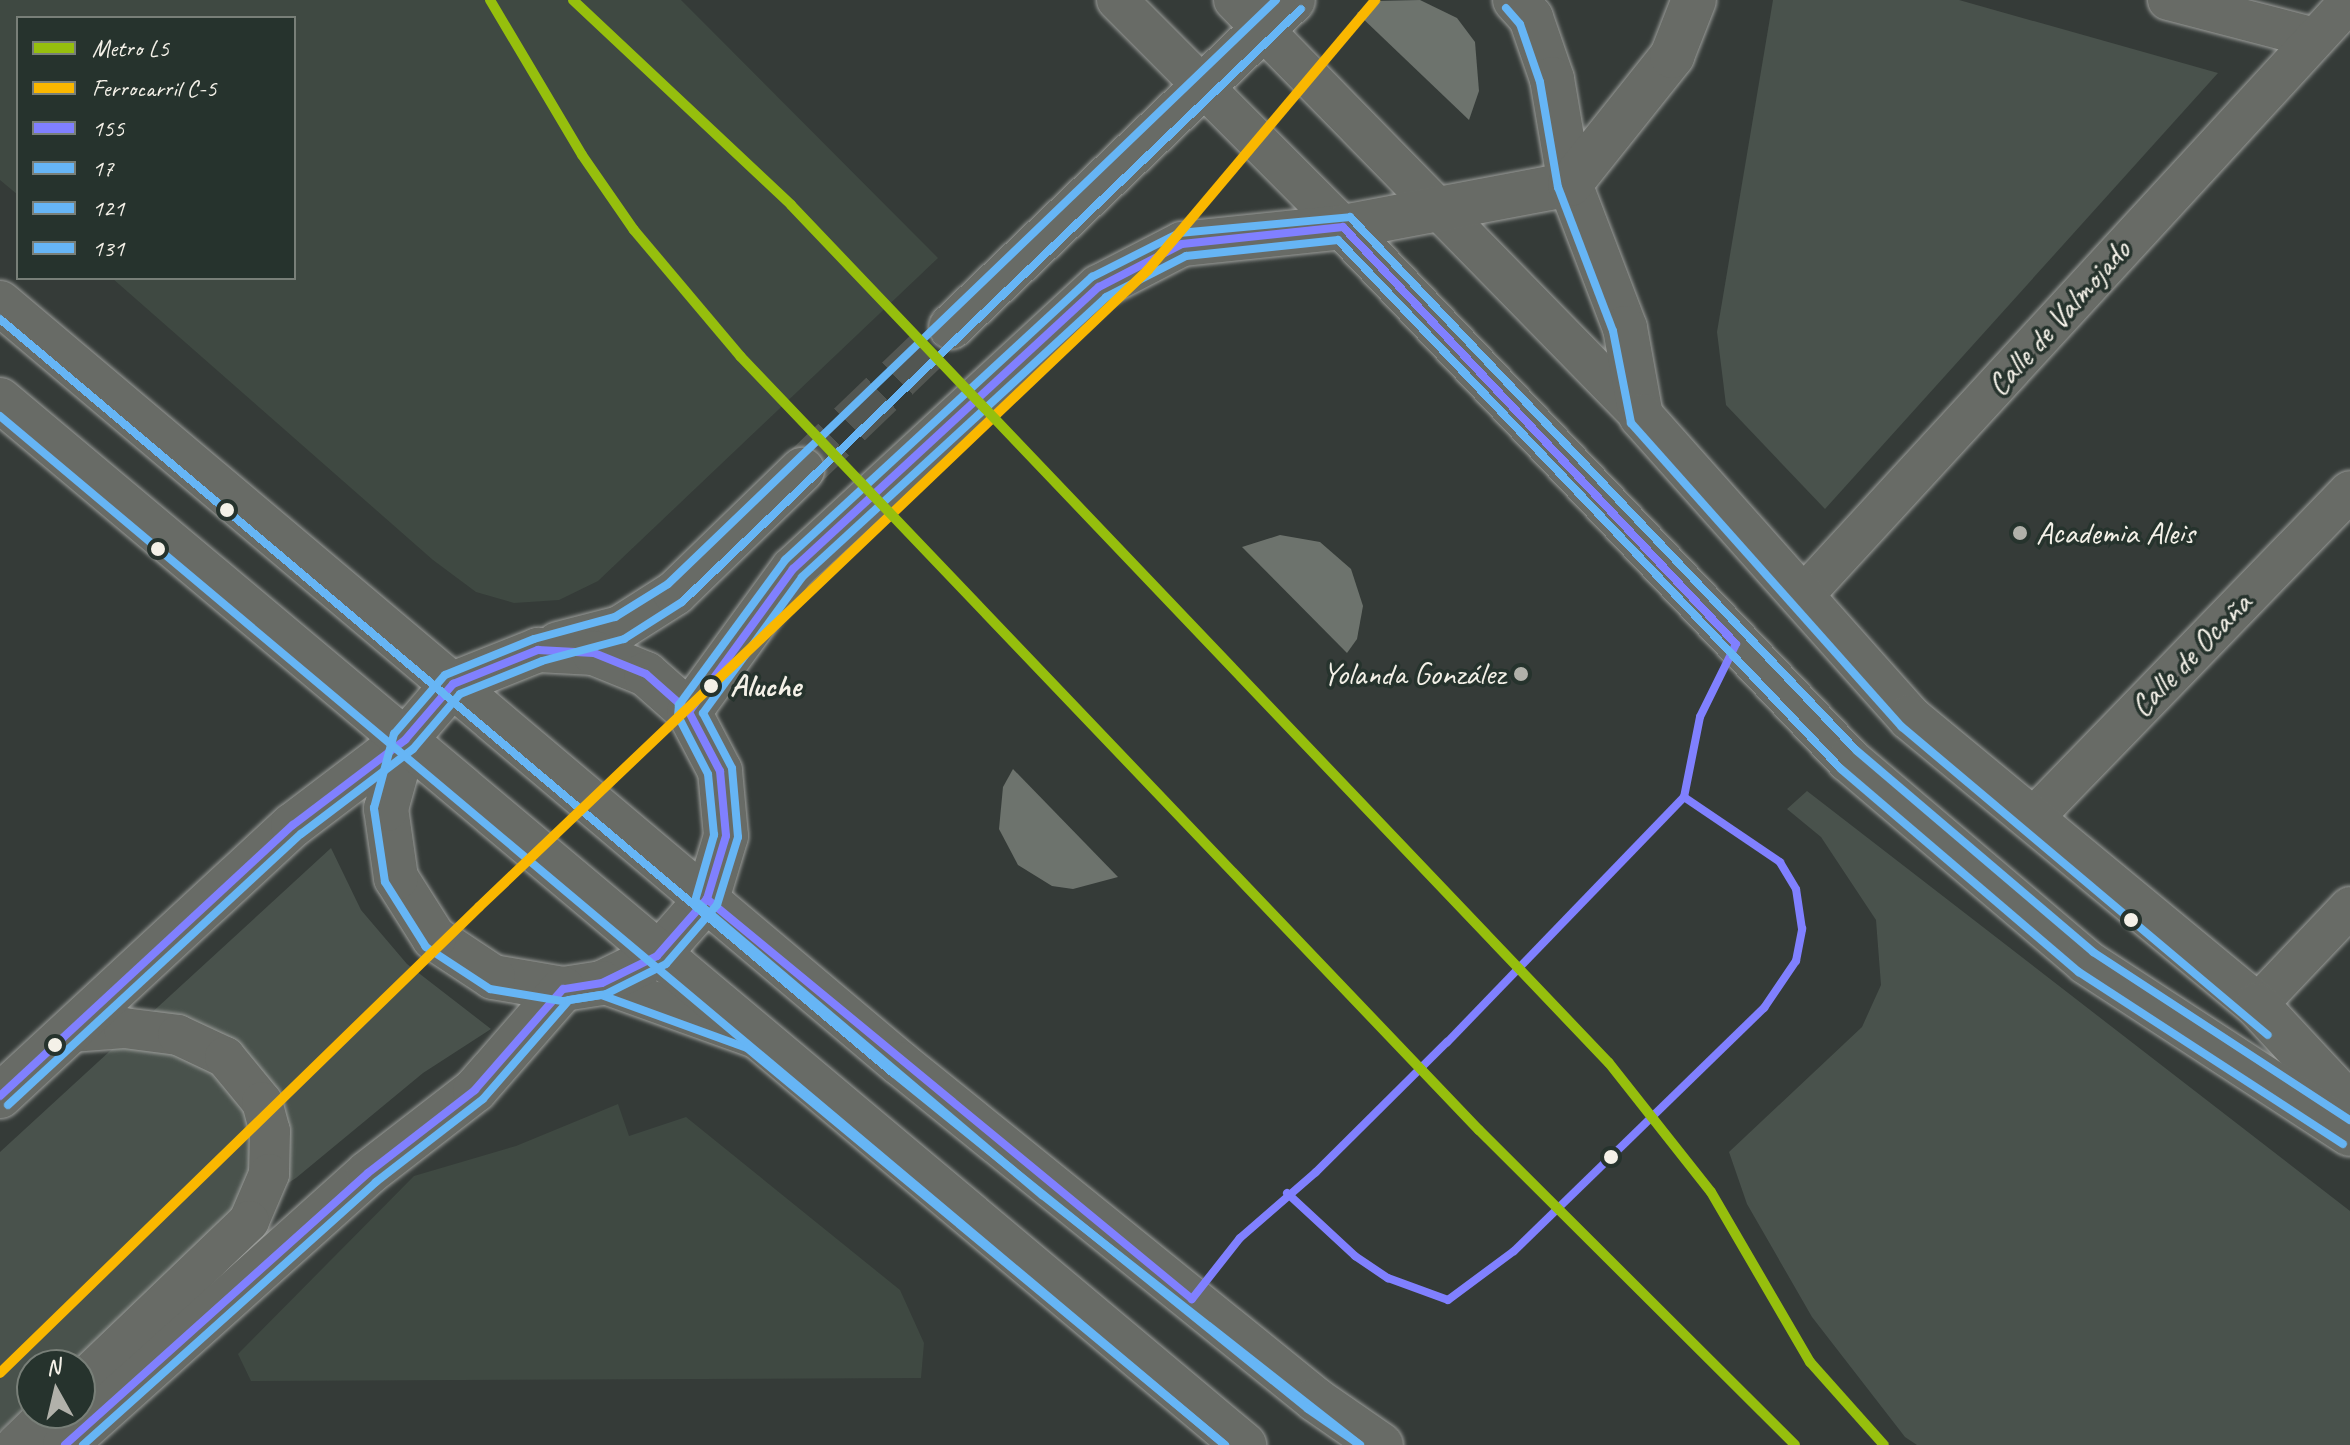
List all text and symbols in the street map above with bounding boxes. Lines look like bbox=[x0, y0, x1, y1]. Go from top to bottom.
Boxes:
legend bbox=[16, 16, 296, 280]
text: Metro L5 bbox=[92, 33, 169, 63]
text: Ferrocarril C-5 bbox=[92, 73, 216, 103]
text: 155 bbox=[92, 113, 124, 143]
text: 17 bbox=[92, 153, 114, 183]
text: 121 bbox=[92, 193, 124, 223]
street label: Calle de Valmojado bbox=[1979, 232, 2139, 404]
text: 131 bbox=[92, 233, 124, 263]
unlabelled marker bbox=[219, 502, 235, 518]
place label: Academia Aleis bbox=[2036, 514, 2195, 552]
marker: Academia Aleis bbox=[2011, 524, 2029, 542]
unlabelled marker bbox=[150, 541, 166, 557]
street label: Calle de Ocaña bbox=[2122, 585, 2260, 725]
place label: Yolanda González bbox=[1322, 655, 1505, 693]
marker: Yolanda González bbox=[1512, 665, 1530, 683]
place label: Aluche bbox=[730, 667, 801, 705]
marker: Aluche bbox=[699, 674, 723, 698]
unlabelled marker bbox=[2123, 912, 2139, 928]
unlabelled marker bbox=[47, 1037, 63, 1053]
unlabelled marker bbox=[1603, 1149, 1619, 1165]
north arrow bbox=[16, 1349, 96, 1429]
text: N bbox=[44, 1352, 62, 1382]

